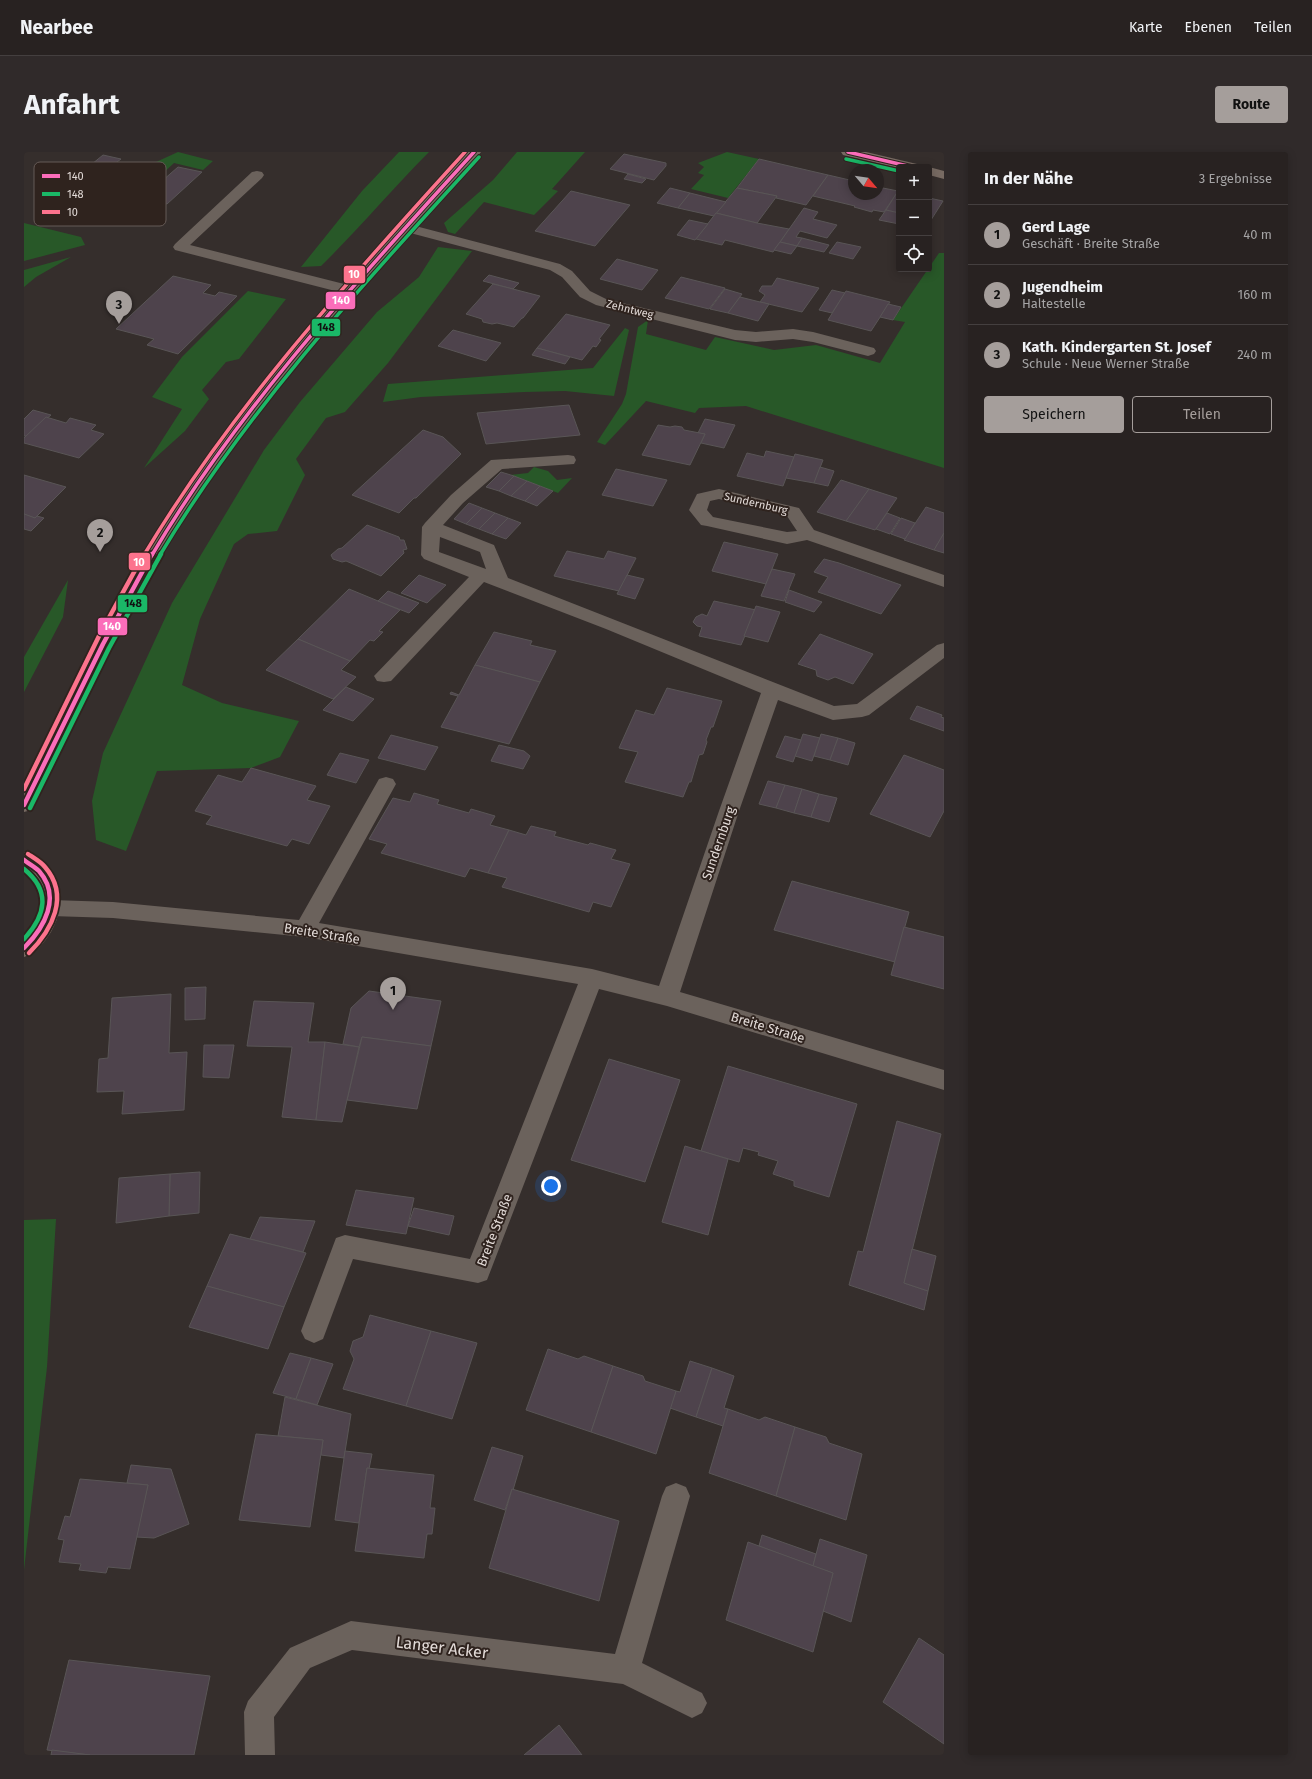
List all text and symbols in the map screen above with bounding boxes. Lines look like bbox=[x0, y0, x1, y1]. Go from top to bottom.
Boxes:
text: Nearbee bbox=[20, 16, 93, 39]
text: Karte bbox=[1129, 19, 1163, 36]
text: Ebenen bbox=[1185, 19, 1232, 36]
text: Teilen bbox=[1254, 19, 1292, 36]
button: Route bbox=[1215, 86, 1288, 123]
text: Anfahrt bbox=[24, 88, 120, 121]
legend bbox=[34, 162, 166, 226]
north arrow bbox=[848, 164, 884, 200]
map controls bbox=[896, 164, 932, 272]
button: + bbox=[896, 164, 932, 200]
text: In der Nähe bbox=[984, 168, 1073, 189]
text: 140 bbox=[67, 170, 84, 183]
text: 3 Ergebnisse bbox=[1199, 171, 1272, 186]
text: 148 bbox=[67, 188, 84, 201]
button: − bbox=[896, 200, 932, 236]
text: 10 bbox=[67, 206, 78, 219]
text: Gerd Lage bbox=[1022, 218, 1090, 236]
text: 1 bbox=[994, 227, 1000, 242]
text: 40 m bbox=[1243, 227, 1272, 242]
button: locate bbox=[896, 236, 932, 272]
text: Geschäft · Breite Straße bbox=[1022, 236, 1160, 251]
line badge: 10 bbox=[343, 265, 366, 284]
text: 10 bbox=[348, 268, 360, 281]
text: Jugendheim bbox=[1022, 278, 1103, 296]
text: 2 bbox=[994, 287, 1000, 302]
text: 160 m bbox=[1238, 287, 1272, 302]
pin: 3 bbox=[106, 291, 132, 324]
line badge: 140 bbox=[325, 291, 356, 310]
text: 140 bbox=[332, 294, 350, 307]
text: Haltestelle bbox=[1022, 296, 1085, 311]
street label: Zehntweg bbox=[605, 297, 655, 322]
line badge: 148 bbox=[311, 318, 341, 337]
text: 148 bbox=[317, 321, 335, 334]
text: Kath. Kindergarten St. Josef bbox=[1022, 338, 1211, 356]
text: 3 bbox=[994, 347, 1000, 362]
text: 240 m bbox=[1237, 347, 1272, 362]
text: Schule · Neue Werner Straße bbox=[1022, 356, 1189, 371]
button: Speichern bbox=[984, 396, 1124, 433]
button: Teilen bbox=[1132, 396, 1272, 433]
street label: Sundernburg bbox=[723, 490, 789, 517]
pin: 2 bbox=[87, 519, 113, 552]
line badge: 10 bbox=[128, 552, 151, 571]
text: 10 bbox=[133, 556, 145, 569]
line badge: 148 bbox=[117, 594, 148, 613]
text: 148 bbox=[124, 597, 142, 610]
line badge: 140 bbox=[97, 617, 128, 636]
text: 140 bbox=[103, 620, 121, 633]
street label: Sundernburg bbox=[699, 804, 738, 882]
street label: Breite Straße bbox=[283, 920, 361, 947]
pin: 1 bbox=[380, 977, 406, 1010]
street label: Breite Straße bbox=[729, 1009, 807, 1046]
your location bbox=[541, 1176, 561, 1196]
street label: Breite Straße bbox=[474, 1192, 515, 1269]
street label: Langer Acker bbox=[395, 1632, 490, 1663]

